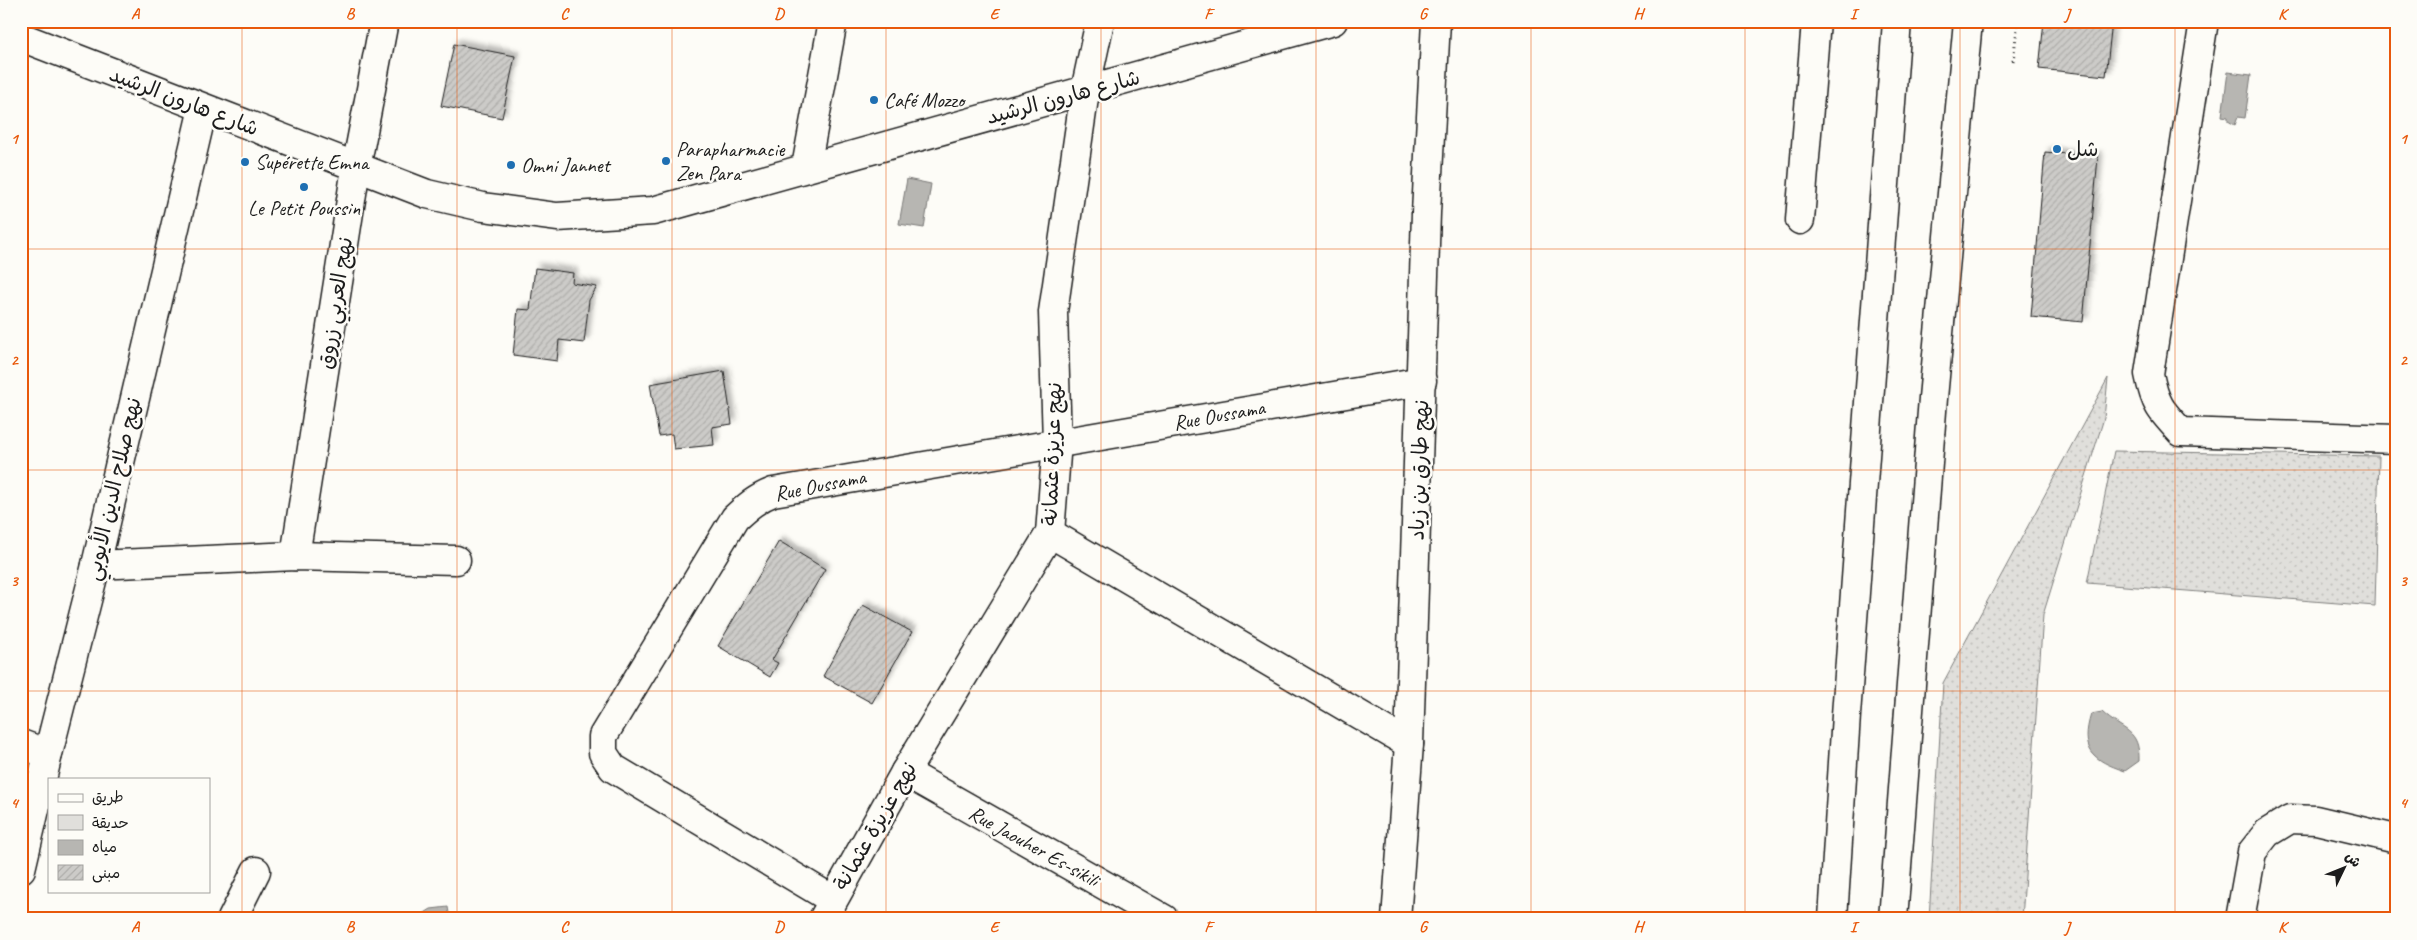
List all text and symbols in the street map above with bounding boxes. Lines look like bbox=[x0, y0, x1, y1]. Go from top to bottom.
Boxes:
text: A bbox=[131, 4, 141, 24]
text: B bbox=[346, 4, 356, 24]
text: C bbox=[560, 4, 570, 24]
text: D bbox=[774, 4, 785, 24]
text: E bbox=[990, 4, 1001, 24]
text: F bbox=[1204, 4, 1215, 24]
text: G bbox=[1419, 4, 1429, 24]
text: H bbox=[1633, 4, 1645, 24]
text: I bbox=[1850, 4, 1860, 24]
text: J bbox=[2063, 4, 2072, 24]
text: K bbox=[2278, 4, 2290, 24]
street label: شارع هارون الرشيد bbox=[105, 61, 262, 143]
street label: شارع هارون الرشيد bbox=[983, 64, 1143, 132]
place label: Café Mozzo bbox=[884, 87, 967, 113]
marker: Café Mozzo bbox=[868, 94, 880, 106]
text: 1 bbox=[10, 129, 19, 149]
text: 1 bbox=[2399, 129, 2408, 149]
place label: Parapharmacie Zen Para bbox=[676, 136, 785, 186]
place label: شل bbox=[2067, 136, 2098, 162]
marker: شل bbox=[2051, 143, 2063, 155]
place label: Supérette Emna bbox=[255, 149, 371, 175]
place label: Omni Jannet bbox=[521, 152, 612, 178]
marker: Parapharmacie Zen Para bbox=[660, 155, 672, 167]
marker: Supérette Emna bbox=[239, 156, 251, 168]
marker: Omni Jannet bbox=[505, 159, 517, 171]
marker: Le Petit Poussin bbox=[298, 181, 310, 193]
place label: Le Petit Poussin bbox=[248, 195, 361, 221]
street label: نهج العربي زروق bbox=[312, 235, 364, 372]
text: 2 bbox=[10, 350, 19, 370]
text: 2 bbox=[2399, 350, 2408, 370]
street label: نهج عزيزة عثمانة bbox=[1036, 382, 1069, 526]
street label: Rue Oussama bbox=[1171, 394, 1268, 436]
street label: نهج صلاح الدين الأيوبي bbox=[78, 395, 153, 585]
street label: نهج طارق بن زياد bbox=[1404, 399, 1435, 541]
street label: Rue Oussama bbox=[772, 463, 869, 507]
text: 3 bbox=[10, 571, 19, 591]
text: 3 bbox=[2399, 571, 2408, 591]
street label: نهج عزيزة عثمانة bbox=[828, 757, 923, 895]
legend bbox=[48, 778, 210, 892]
text: طريق bbox=[92, 788, 124, 807]
text: 4 bbox=[10, 793, 19, 813]
text: 4 bbox=[2399, 793, 2408, 813]
street label: Rue Jaouher Es-sikili bbox=[964, 799, 1106, 894]
text: حديقة bbox=[92, 814, 129, 833]
text: مياه bbox=[92, 838, 117, 857]
north arrow bbox=[2320, 842, 2370, 892]
text: ش bbox=[2342, 848, 2365, 871]
text: مبنى bbox=[92, 864, 120, 883]
text: A bbox=[131, 917, 141, 937]
text: B bbox=[346, 917, 356, 937]
text: C bbox=[560, 917, 570, 937]
text: D bbox=[774, 917, 785, 937]
text: E bbox=[990, 917, 1001, 937]
text: F bbox=[1204, 917, 1215, 937]
text: G bbox=[1419, 917, 1429, 937]
text: H bbox=[1633, 917, 1645, 937]
text: I bbox=[1850, 917, 1860, 937]
text: J bbox=[2063, 917, 2072, 937]
text: K bbox=[2278, 917, 2290, 937]

